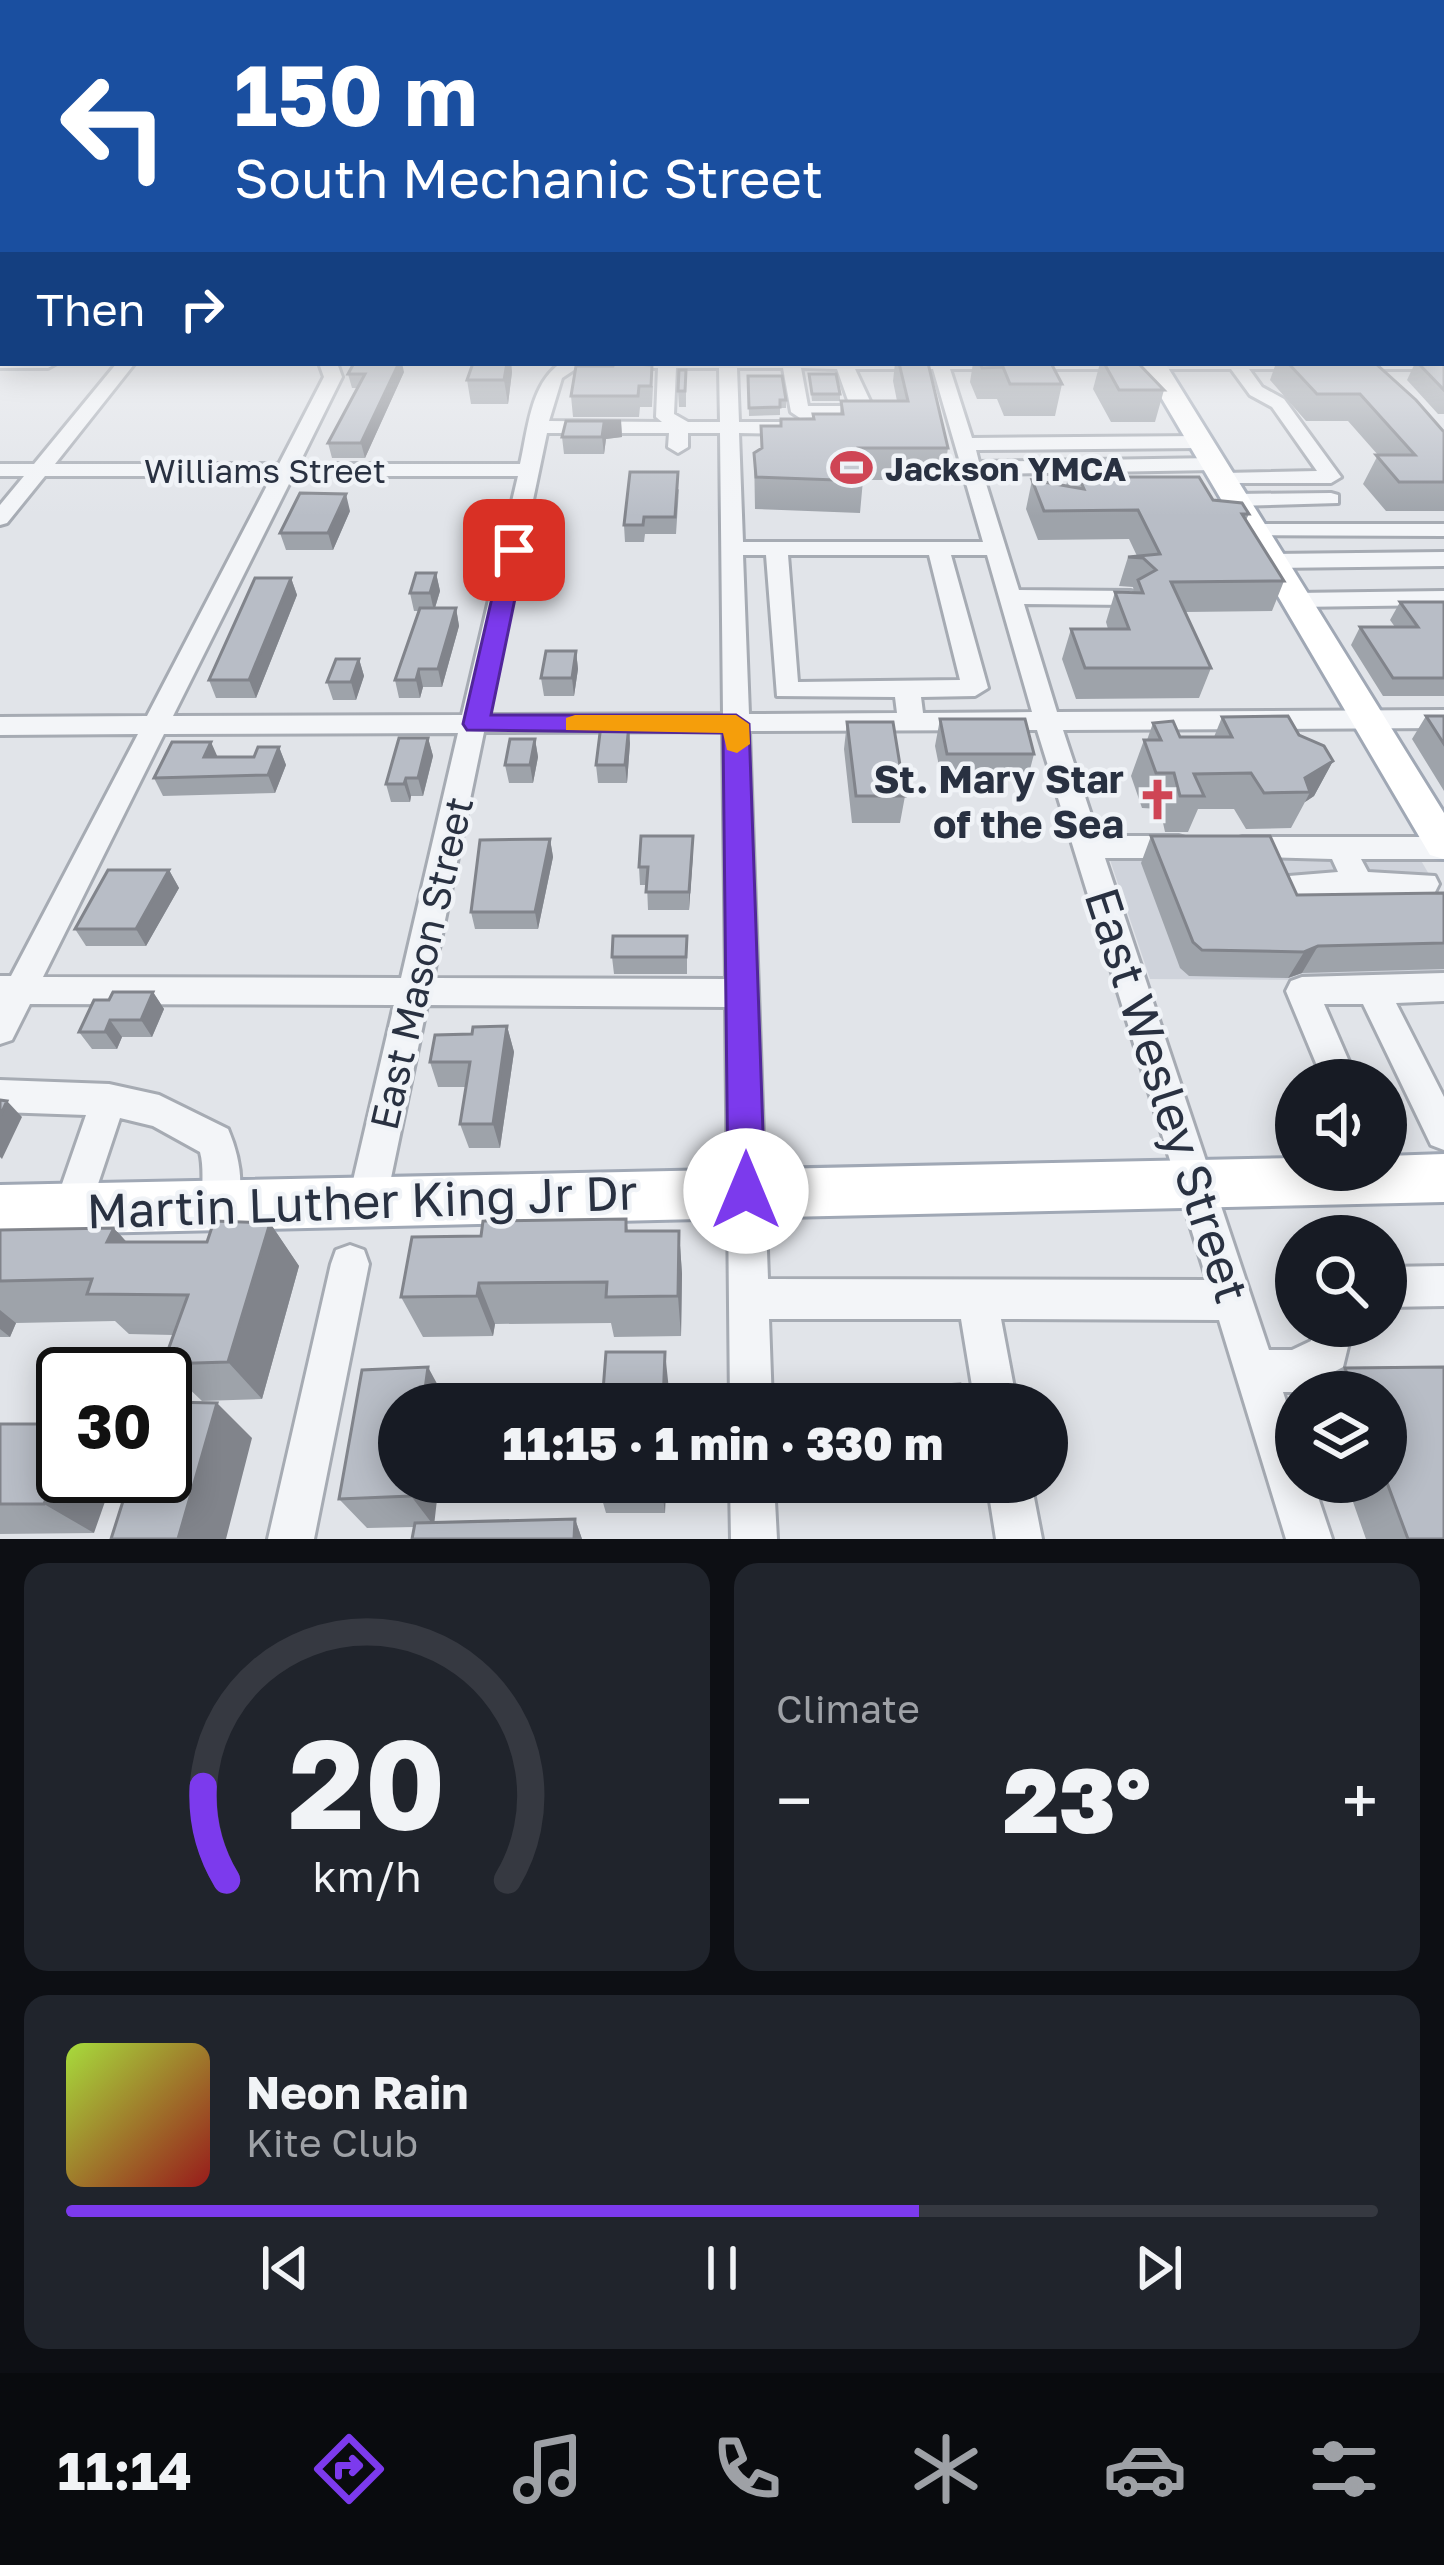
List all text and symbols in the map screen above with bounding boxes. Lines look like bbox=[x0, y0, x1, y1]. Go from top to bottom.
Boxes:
text: 150 m bbox=[234, 44, 478, 144]
icon: left bbox=[36, 48, 192, 204]
text: South Mechanic Street bbox=[234, 145, 823, 210]
icon: right bbox=[169, 276, 235, 342]
text: Then bbox=[36, 282, 145, 336]
sports icon: Jackson YMCA bbox=[828, 445, 874, 491]
place label: Jackson YMCA bbox=[885, 449, 1127, 488]
street label: Williams Street bbox=[144, 451, 386, 490]
pin bbox=[463, 499, 565, 601]
icon: arrive bbox=[481, 517, 547, 583]
place label: St. Mary Star of the Sea bbox=[874, 755, 1124, 847]
church icon: St. Mary Star of the Sea bbox=[1135, 777, 1181, 823]
street label: East Mason Street bbox=[360, 792, 482, 1134]
street label: East Wesley Street bbox=[1074, 880, 1262, 1310]
map controls bbox=[1275, 1059, 1407, 1503]
button: sound bbox=[1275, 1059, 1407, 1191]
position arrow bbox=[683, 1128, 809, 1254]
street label: Martin Luther King Jr Dr bbox=[86, 1162, 638, 1240]
button: search bbox=[1275, 1215, 1407, 1347]
speed limit sign: 30 bbox=[36, 1347, 192, 1503]
button: layers bbox=[1275, 1371, 1407, 1503]
text: 11:15 · 1 min · 330 m bbox=[503, 1416, 943, 1470]
text: Climate bbox=[776, 1685, 920, 1732]
text: 20 bbox=[288, 1707, 446, 1856]
text: 23° bbox=[1003, 1745, 1151, 1853]
text: − bbox=[776, 1760, 812, 1840]
text: + bbox=[1342, 1760, 1378, 1840]
text: km/h bbox=[312, 1850, 422, 1901]
text: Neon Rain bbox=[246, 2065, 469, 2119]
text: Kite Club bbox=[246, 2119, 418, 2166]
icon: previous bbox=[252, 2235, 318, 2301]
icon: pause bbox=[689, 2235, 755, 2301]
icon: next bbox=[1126, 2235, 1192, 2301]
icon: directions bbox=[307, 2427, 391, 2511]
icon: music bbox=[506, 2427, 590, 2511]
icon: phone bbox=[705, 2427, 789, 2511]
icon: climate bbox=[904, 2427, 988, 2511]
icon: car bbox=[1103, 2427, 1187, 2511]
icon: filters bbox=[1302, 2427, 1386, 2511]
text: 11:14 bbox=[58, 2437, 192, 2502]

